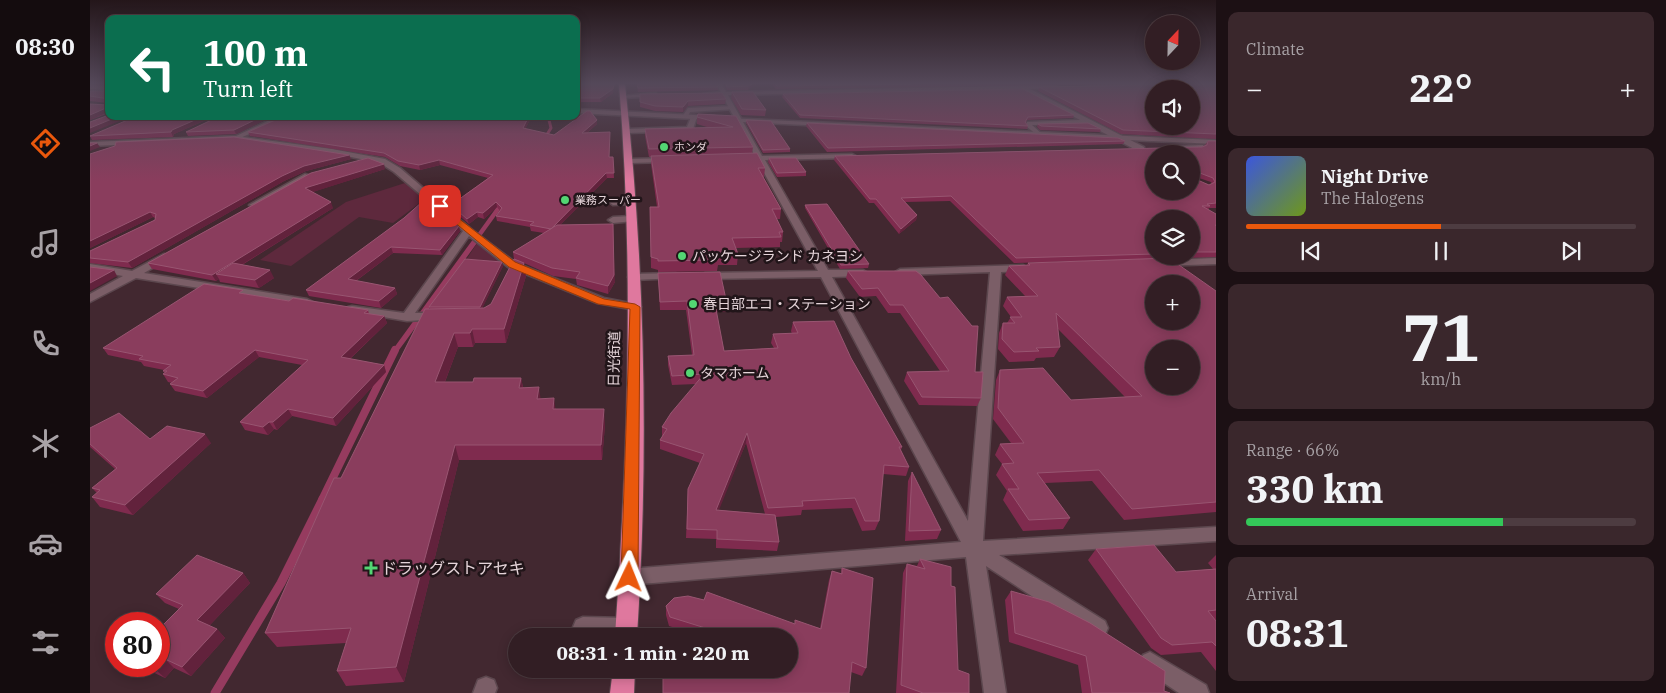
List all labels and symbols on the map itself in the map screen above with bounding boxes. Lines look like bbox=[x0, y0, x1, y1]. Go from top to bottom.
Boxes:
north arrow bbox=[1145, 15, 1200, 70]
place label: ホンダ bbox=[674, 140, 707, 154]
marker: ホンダ bbox=[658, 141, 670, 153]
pin bbox=[419, 185, 461, 227]
place label: 業務スーパー bbox=[575, 193, 641, 207]
marker: 業務スーパー bbox=[559, 194, 571, 206]
place label: パッケージランド カネヨシ bbox=[692, 247, 863, 265]
marker: パッケージランド カネヨシ bbox=[676, 250, 688, 262]
place label: 春日部エコ・ステーション bbox=[703, 295, 871, 313]
marker: 春日部エコ・ステーション bbox=[687, 298, 699, 310]
street label: 日光街道 bbox=[605, 331, 623, 387]
place label: タマホーム bbox=[700, 364, 770, 382]
marker: タマホーム bbox=[684, 367, 696, 379]
position arrow bbox=[602, 550, 654, 602]
place label: ドラッグストアセキ bbox=[381, 558, 525, 578]
marker: ドラッグストアセキ bbox=[365, 562, 377, 574]
speed limit sign: 80 bbox=[105, 612, 170, 677]

